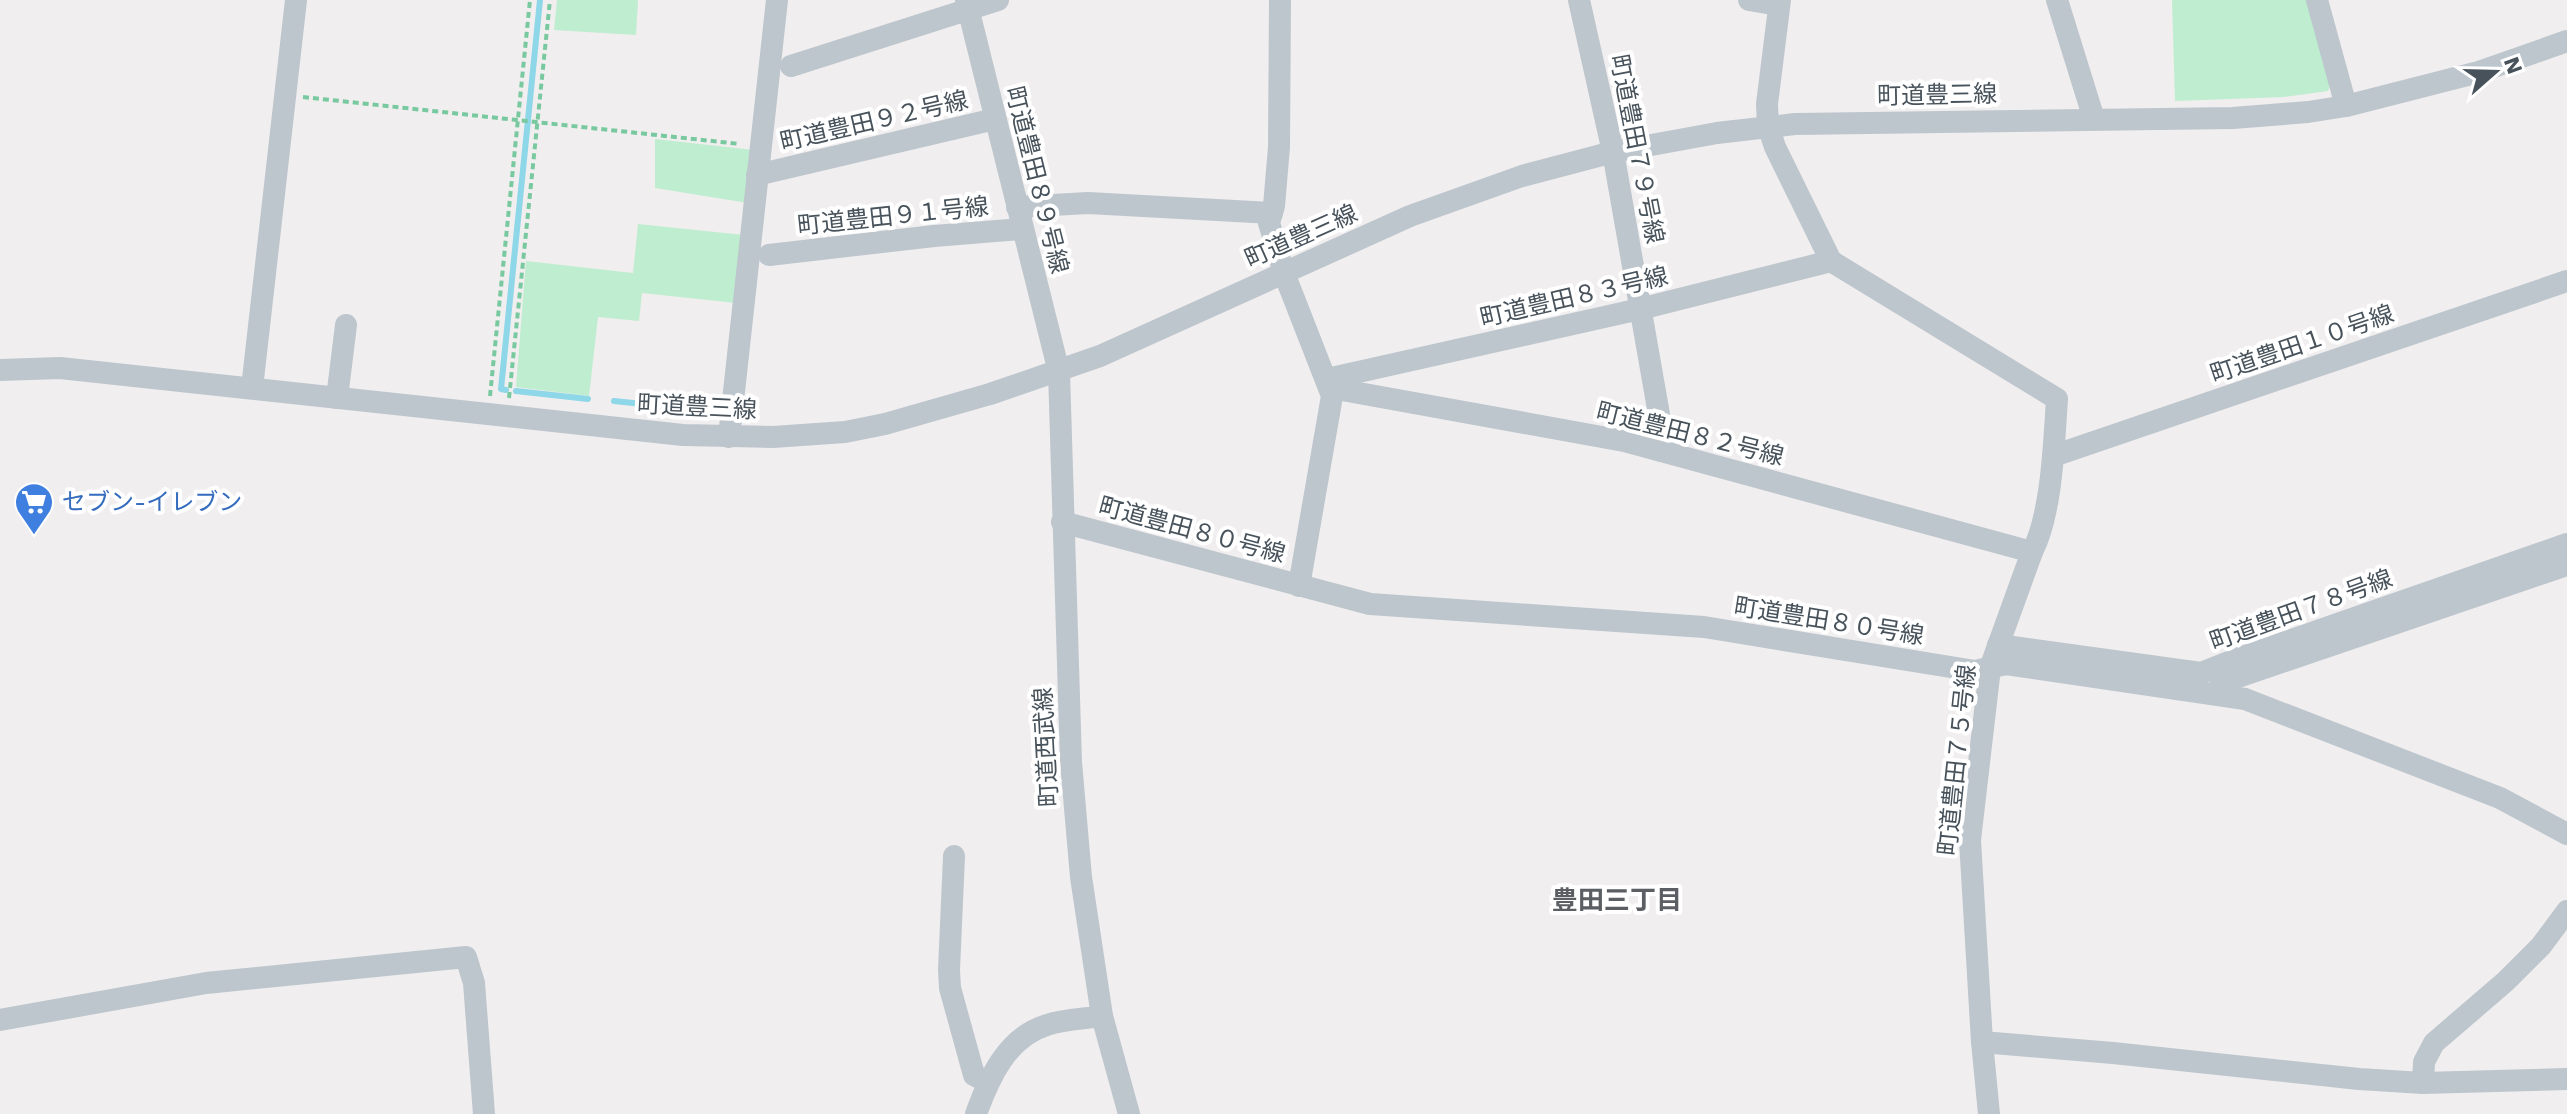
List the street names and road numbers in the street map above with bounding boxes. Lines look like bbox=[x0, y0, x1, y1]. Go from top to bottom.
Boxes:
street label: 町道豊田７９号線 bbox=[1605, 52, 1669, 246]
street label: 町道豊三線 bbox=[1877, 80, 1997, 110]
street label: 町道豊田８９号線 bbox=[1000, 83, 1074, 277]
street label: 町道豊田９２号線 bbox=[777, 86, 971, 156]
street label: 町道豊田９１号線 bbox=[796, 192, 990, 240]
street label: 町道豊三線 bbox=[1240, 199, 1362, 273]
street label: 町道豊田８３号線 bbox=[1477, 262, 1671, 332]
street label: 町道豊田１０号線 bbox=[2207, 300, 2397, 388]
street label: 町道豊三線 bbox=[636, 390, 758, 424]
street label: 町道豊田８２号線 bbox=[1593, 397, 1787, 471]
street label: 町道豊田８０号線 bbox=[1096, 492, 1288, 568]
street label: 町道豊田７８号線 bbox=[2206, 564, 2396, 656]
street label: 町道豊田８０号線 bbox=[1732, 592, 1926, 650]
street label: 町道豊田７５号線 bbox=[1933, 663, 1981, 857]
street label: 町道西武線 bbox=[1029, 686, 1063, 808]

